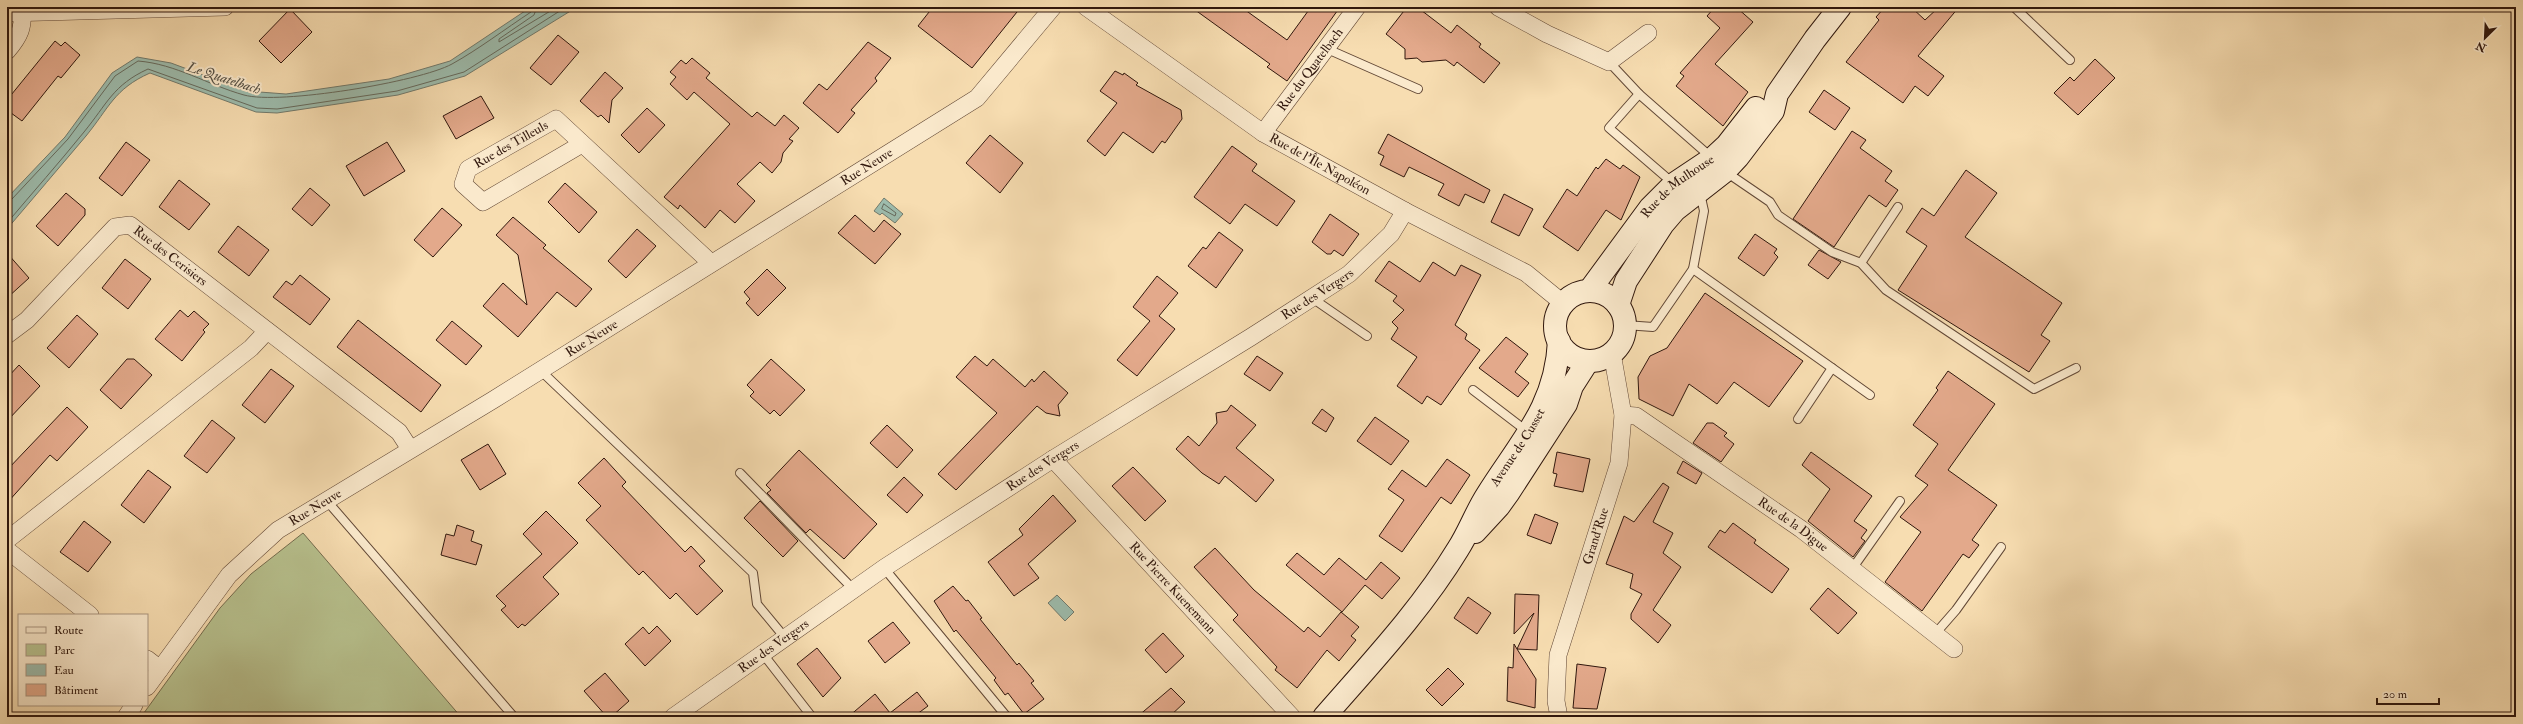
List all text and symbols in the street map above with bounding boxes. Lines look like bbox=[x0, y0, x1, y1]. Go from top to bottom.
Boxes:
north arrow bbox=[2465, 18, 2505, 58]
street label: Rue du Quatelbach bbox=[1274, 25, 1347, 114]
text: N bbox=[2473, 38, 2489, 55]
water label: Le Quatelbach bbox=[184, 58, 263, 99]
street label: Rue des Tilleuls bbox=[471, 117, 551, 172]
street label: Rue de l'Île Napoléon bbox=[1266, 130, 1373, 199]
street label: Rue Neuve bbox=[838, 144, 896, 189]
street label: Rue de Mulhouse bbox=[1637, 151, 1718, 221]
street label: Rue des Cerisiers bbox=[130, 222, 211, 290]
street label: Rue des Vergers bbox=[1278, 265, 1358, 323]
street label: Rue Neuve bbox=[563, 316, 621, 361]
street label: Avenue de Cusset bbox=[1486, 406, 1549, 490]
street label: Rue des Vergers bbox=[1003, 437, 1082, 495]
street label: Rue Neuve bbox=[286, 485, 345, 529]
street label: Rue de la Digue bbox=[1755, 494, 1832, 556]
street label: Grand'Rue bbox=[1579, 505, 1612, 567]
street label: Rue Pierre Kuenemann bbox=[1126, 539, 1220, 638]
legend bbox=[18, 614, 148, 706]
street label: Rue des Vergers bbox=[735, 615, 812, 676]
text: Route bbox=[54, 623, 83, 638]
text: Parc bbox=[54, 643, 75, 658]
text: Eau bbox=[54, 663, 74, 678]
scale bar bbox=[2377, 680, 2439, 706]
text: Bâtiment bbox=[54, 683, 98, 698]
text: 20 m bbox=[2383, 687, 2408, 702]

